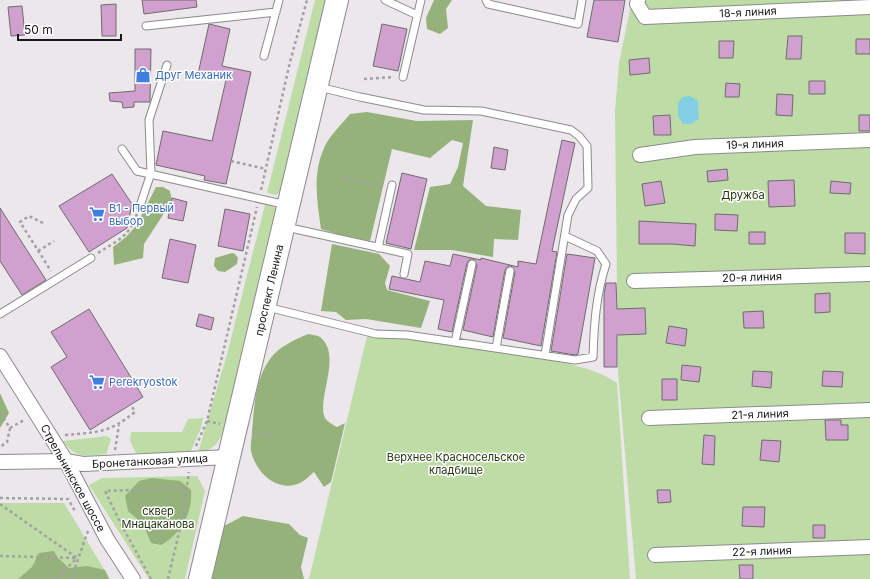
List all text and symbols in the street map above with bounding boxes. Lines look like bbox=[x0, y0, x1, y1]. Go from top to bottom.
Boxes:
street label: 18-я линия bbox=[719, 4, 777, 20]
scale bar bbox=[18, 16, 121, 42]
text: 50 m bbox=[24, 22, 53, 37]
shop icon: Друг Механик bbox=[134, 66, 152, 84]
place label: Друг Механик bbox=[155, 68, 232, 82]
street label: 19-я линия bbox=[726, 136, 784, 152]
park label: Дружба bbox=[721, 188, 765, 202]
place label: В1 - Первый выбор bbox=[109, 201, 174, 228]
supermarket icon: В1 - Первый выбор bbox=[88, 205, 106, 223]
street label: проспект Ленина bbox=[252, 243, 286, 337]
street label: 20-я линия bbox=[722, 269, 782, 285]
supermarket icon: Perekryostok bbox=[88, 373, 106, 391]
place label: Perekryostok bbox=[109, 375, 178, 389]
street label: 21-я линия bbox=[731, 406, 789, 422]
street label: Стрельнинское шоссе bbox=[37, 422, 109, 534]
park label: Верхнее Красносельское кладбище bbox=[387, 450, 525, 477]
street label: Бронетанковая улица bbox=[92, 451, 208, 471]
park label: сквер Мнацаканова bbox=[122, 504, 195, 531]
street label: 22-я линия bbox=[732, 543, 792, 559]

